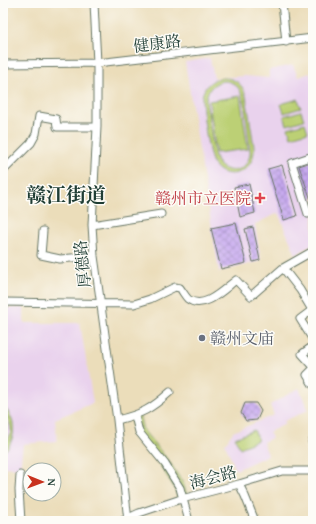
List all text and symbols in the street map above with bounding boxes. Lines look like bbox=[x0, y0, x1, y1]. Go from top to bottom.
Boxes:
street label: 健康路 bbox=[132, 28, 182, 58]
district label: 赣江街道 bbox=[26, 180, 106, 209]
place label: 赣州市立医院 bbox=[155, 186, 251, 210]
marker: 赣州市立医院 bbox=[254, 192, 266, 204]
street label: 厚德路 bbox=[68, 239, 96, 289]
place label: 赣州文庙 bbox=[210, 326, 274, 350]
marker: 赣州文庙 bbox=[197, 333, 207, 343]
street label: 海会路 bbox=[187, 459, 239, 495]
north arrow bbox=[22, 462, 62, 502]
text: N bbox=[44, 478, 60, 487]

